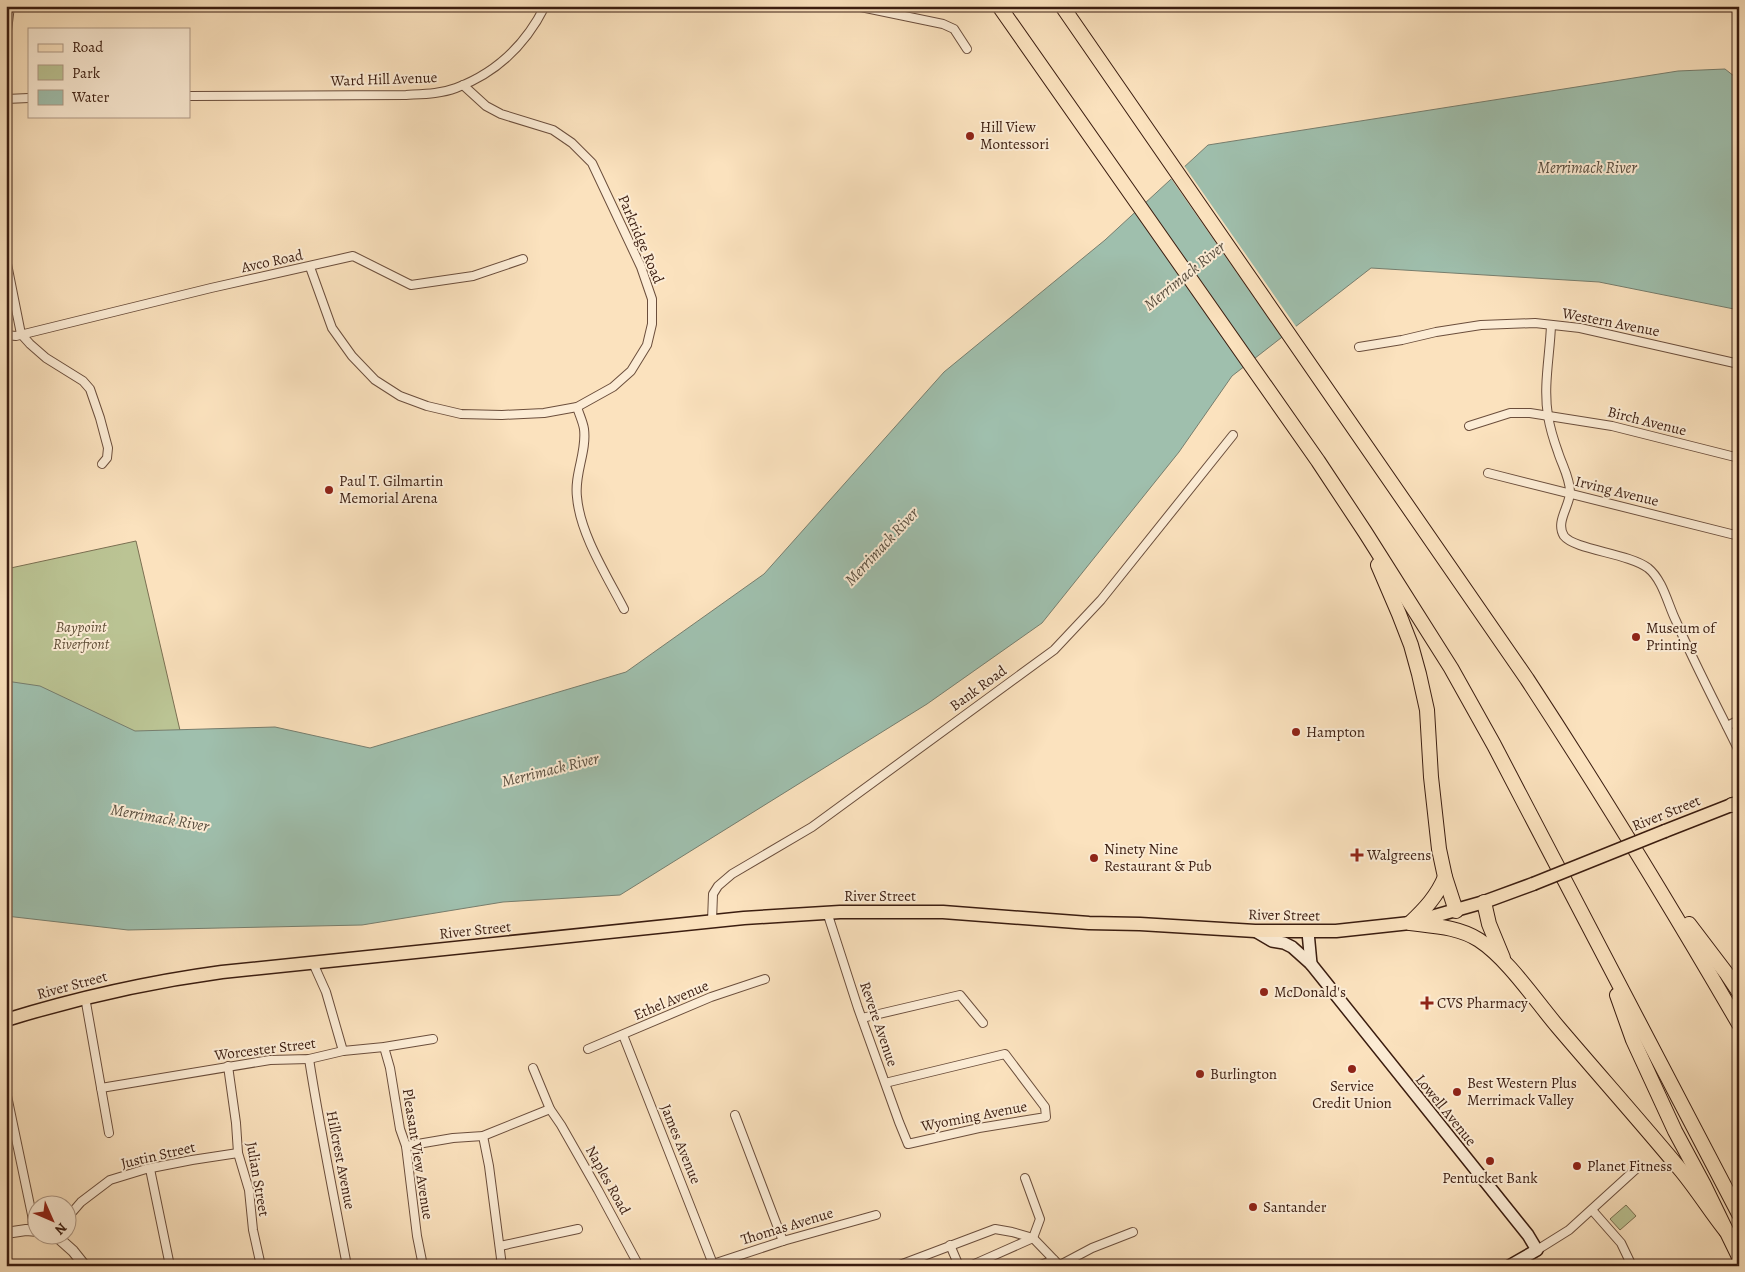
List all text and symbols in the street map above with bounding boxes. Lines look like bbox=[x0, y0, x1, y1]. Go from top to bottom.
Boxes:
legend bbox=[28, 28, 190, 118]
text: Road bbox=[72, 37, 104, 57]
text: Park bbox=[72, 63, 101, 83]
street label: Ward Hill Avenue bbox=[329, 67, 438, 91]
text: Water bbox=[71, 87, 109, 107]
place label: Hill View Montessori bbox=[980, 117, 1049, 154]
marker: Hill View Montessori bbox=[964, 130, 976, 142]
water label: Merrimack River bbox=[1537, 157, 1637, 179]
street label: Parkridge Road bbox=[613, 192, 669, 287]
water label: Merrimack River bbox=[1139, 236, 1231, 316]
street label: Avco Road bbox=[238, 245, 306, 278]
street label: Western Avenue bbox=[1560, 303, 1662, 341]
street label: Birch Avenue bbox=[1605, 402, 1689, 441]
place label: Paul T. Gilmartin Memorial Arena bbox=[339, 471, 443, 508]
street label: Irving Avenue bbox=[1573, 471, 1661, 511]
marker: Paul T. Gilmartin Memorial Arena bbox=[323, 484, 335, 496]
water label: Merrimack River bbox=[840, 503, 924, 591]
park label: Baypoint Riverfront bbox=[53, 617, 110, 654]
place label: Museum of Printing bbox=[1646, 618, 1717, 655]
marker: Museum of Printing bbox=[1630, 631, 1642, 643]
street label: Bank Road bbox=[945, 660, 1011, 715]
place label: Hampton bbox=[1306, 722, 1365, 742]
marker: Hampton bbox=[1290, 726, 1302, 738]
water label: Merrimack River bbox=[499, 747, 602, 793]
street label: River Street bbox=[1629, 790, 1703, 836]
water label: Merrimack River bbox=[109, 799, 211, 838]
place label: Ninety Nine Restaurant & Pub bbox=[1104, 839, 1212, 876]
place label: Walgreens bbox=[1366, 845, 1431, 865]
marker: Walgreens bbox=[1351, 849, 1363, 861]
marker: Ninety Nine Restaurant & Pub bbox=[1088, 852, 1100, 864]
street label: River Street bbox=[844, 886, 916, 906]
street label: River Street bbox=[1248, 904, 1320, 926]
street label: River Street bbox=[438, 916, 512, 944]
street label: River Street bbox=[35, 966, 109, 1004]
street label: Ethel Avenue bbox=[630, 975, 712, 1025]
street label: Revere Avenue bbox=[855, 979, 903, 1069]
place label: McDonald's bbox=[1274, 982, 1346, 1002]
marker: McDonald's bbox=[1258, 986, 1270, 998]
place label: CVS Pharmacy bbox=[1437, 993, 1528, 1013]
marker: CVS Pharmacy bbox=[1421, 997, 1433, 1009]
street label: Worcester Street bbox=[212, 1033, 317, 1065]
marker: Service Credit Union bbox=[1346, 1063, 1358, 1075]
place label: Burlington bbox=[1210, 1064, 1277, 1084]
marker: Burlington bbox=[1194, 1068, 1206, 1080]
street label: Lowell Avenue bbox=[1411, 1070, 1481, 1150]
place label: Best Western Plus Merrimack Valley bbox=[1467, 1073, 1577, 1110]
place label: Service Credit Union bbox=[1312, 1076, 1392, 1113]
marker: Best Western Plus Merrimack Valley bbox=[1451, 1086, 1463, 1098]
street label: Pleasant View Avenue bbox=[398, 1087, 438, 1221]
street label: Wyoming Avenue bbox=[918, 1096, 1029, 1136]
street label: James Avenue bbox=[656, 1101, 706, 1187]
street label: Hillcrest Avenue bbox=[322, 1109, 360, 1211]
street label: Justin Street bbox=[119, 1137, 197, 1173]
street label: Julian Street bbox=[242, 1140, 274, 1218]
street label: Naples Road bbox=[581, 1142, 636, 1219]
marker: Pentucket Bank bbox=[1484, 1155, 1496, 1167]
place label: Planet Fitness bbox=[1587, 1156, 1672, 1176]
marker: Planet Fitness bbox=[1571, 1160, 1583, 1172]
place label: Pentucket Bank bbox=[1442, 1168, 1538, 1188]
north arrow bbox=[28, 1194, 78, 1244]
place label: Santander bbox=[1263, 1197, 1327, 1217]
marker: Santander bbox=[1247, 1201, 1259, 1213]
street label: Thomas Avenue bbox=[738, 1202, 836, 1250]
text: N bbox=[51, 1219, 71, 1239]

